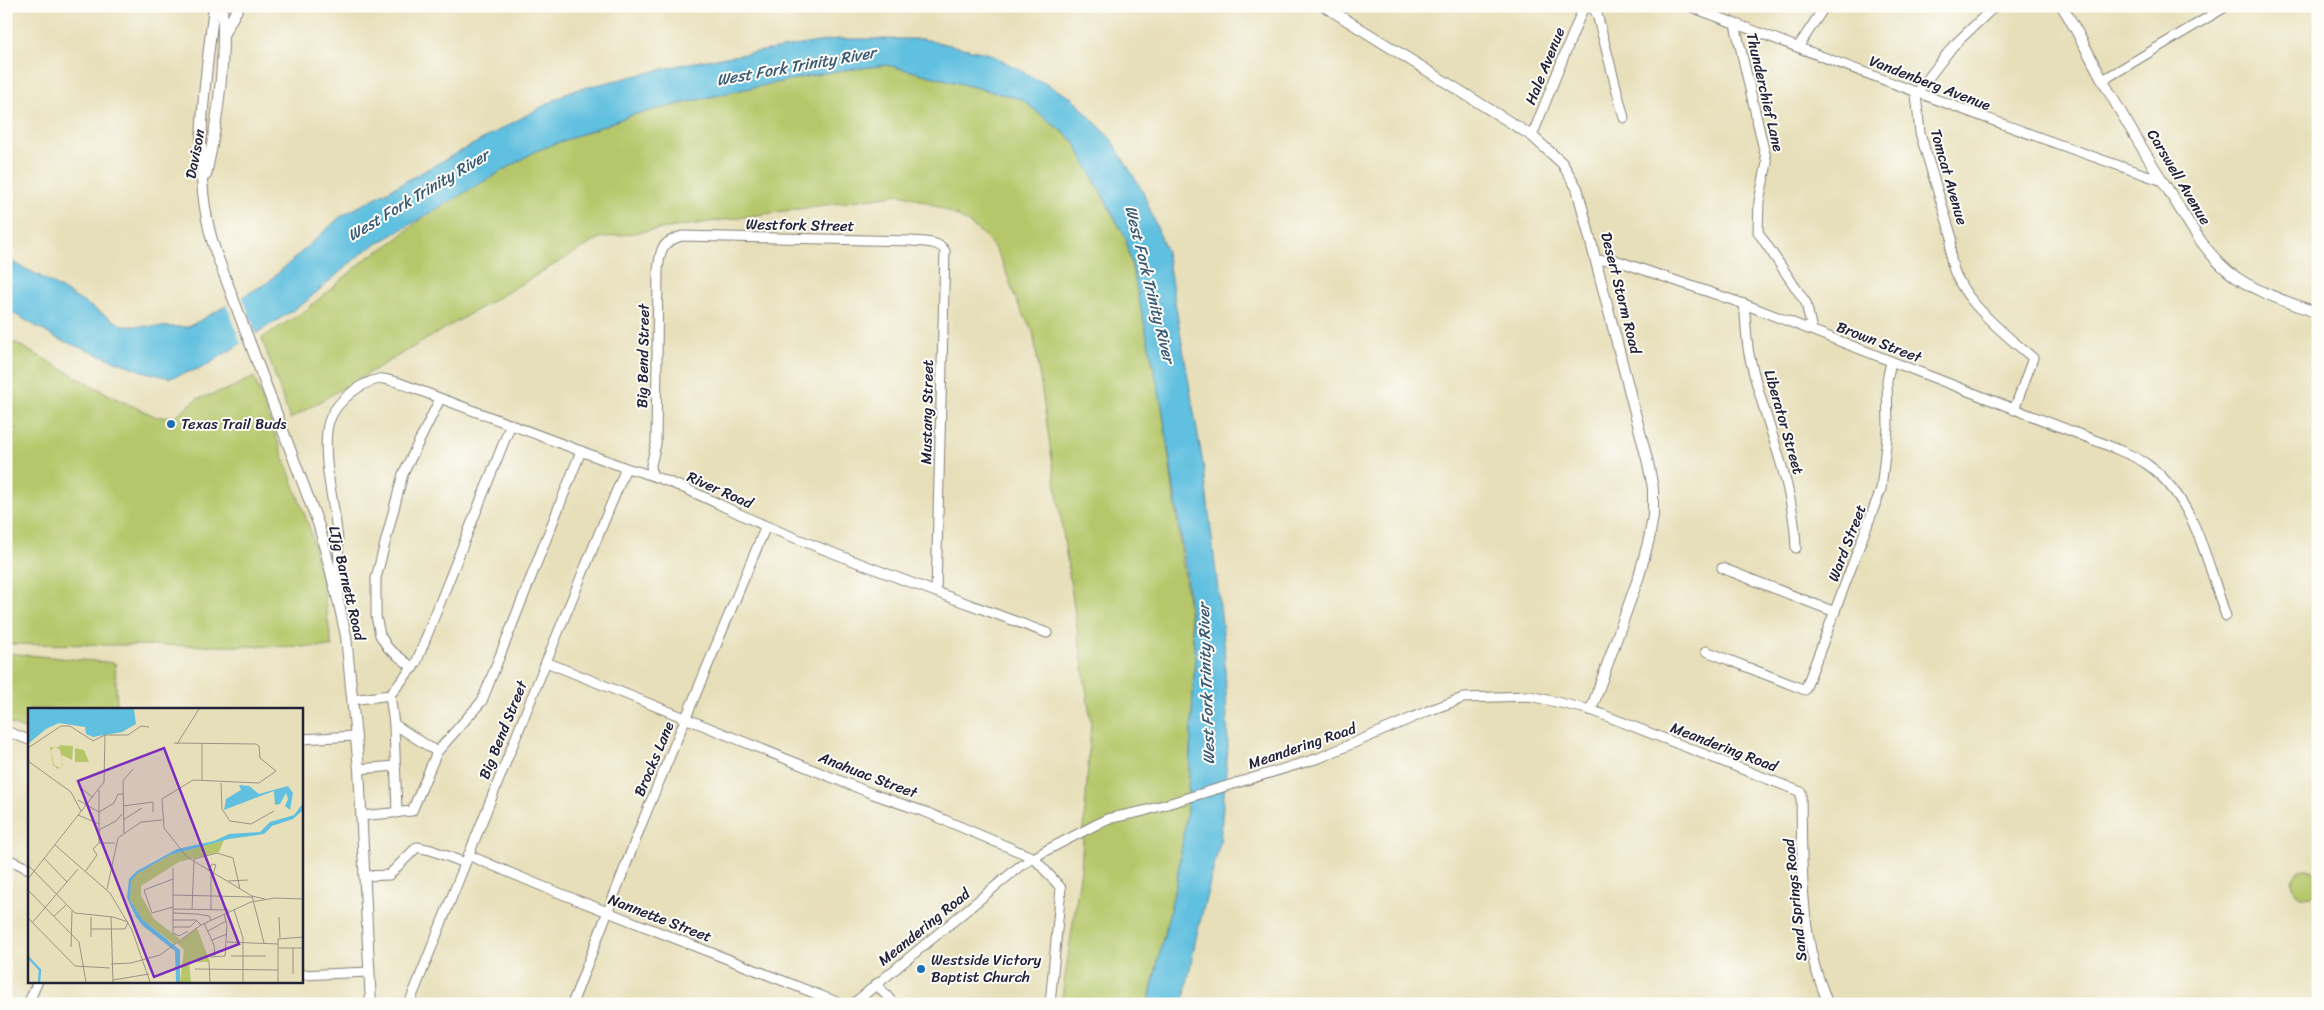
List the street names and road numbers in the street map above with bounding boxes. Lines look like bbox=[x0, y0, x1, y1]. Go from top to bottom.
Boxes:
street label: Hale Avenue bbox=[1518, 23, 1573, 109]
street label: Thunderchief Lane bbox=[1739, 30, 1791, 154]
street label: Vandenberg Avenue bbox=[1865, 48, 1995, 118]
street label: Carswell Avenue bbox=[2140, 124, 2218, 230]
street label: Tomcat Avenue bbox=[1923, 126, 1975, 228]
street label: Davison bbox=[177, 127, 213, 181]
street label: Westfork Street bbox=[746, 211, 855, 239]
street label: Desert Storm Road bbox=[1593, 229, 1649, 358]
street label: Big Bend Street bbox=[629, 303, 657, 408]
street label: Brown Street bbox=[1833, 314, 1926, 370]
street label: Mustang Street bbox=[913, 359, 941, 465]
street label: Liberator Street bbox=[1757, 366, 1812, 478]
street label: River Road bbox=[683, 464, 758, 517]
street label: Ward Street bbox=[1820, 500, 1874, 585]
street label: LTjg Barnett Road bbox=[321, 523, 373, 644]
street label: Big Bend Street bbox=[471, 676, 535, 783]
street label: Meandering Road bbox=[1244, 715, 1361, 777]
street label: Meandering Road bbox=[1667, 715, 1782, 780]
street label: Brocks Lane bbox=[627, 717, 681, 801]
street label: Anahuac Street bbox=[814, 744, 922, 806]
street label: Sand Springs Road bbox=[1776, 836, 1814, 963]
street label: Meandering Road bbox=[872, 881, 977, 973]
street label: Nannette Street bbox=[604, 886, 716, 950]

